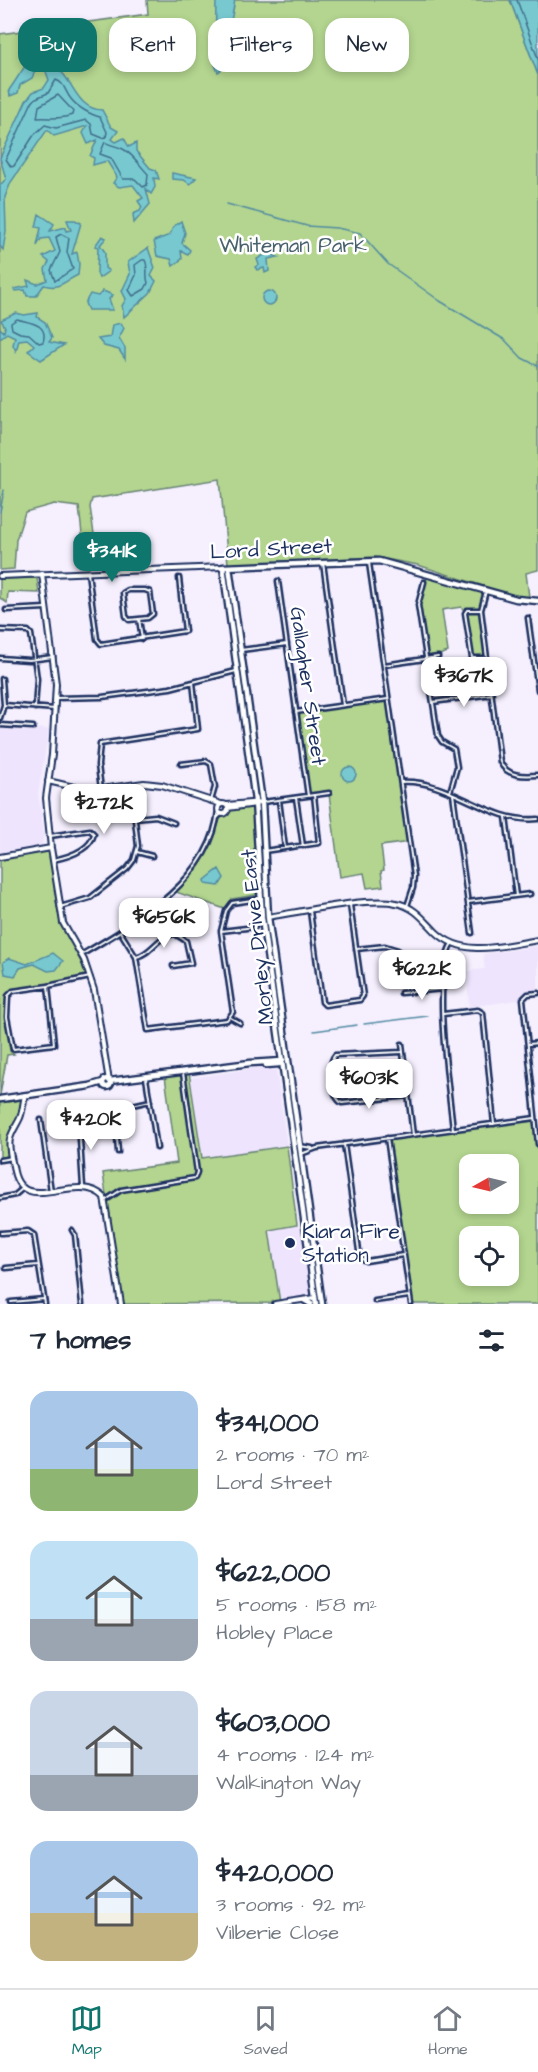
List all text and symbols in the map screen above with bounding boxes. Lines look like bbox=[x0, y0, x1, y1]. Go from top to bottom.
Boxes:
chip: Buy bbox=[18, 18, 97, 72]
chip: Rent bbox=[109, 18, 196, 72]
chip: Filters bbox=[208, 18, 313, 72]
chip: New bbox=[325, 18, 409, 72]
park label: Whiteman Park bbox=[219, 231, 367, 260]
street label: Lord Street bbox=[209, 531, 333, 567]
pin: $341K bbox=[70, 532, 154, 583]
text: $341K bbox=[87, 537, 137, 565]
street label: Gallagher Street bbox=[281, 605, 334, 768]
pin: $367K bbox=[422, 657, 506, 708]
text: $367K bbox=[435, 662, 493, 690]
pin: $272K bbox=[62, 784, 146, 835]
text: $272K bbox=[75, 789, 133, 817]
street label: Morley Drive East bbox=[233, 847, 283, 1026]
pin: $656K bbox=[122, 898, 206, 949]
text: $656K bbox=[133, 903, 195, 931]
pin: $622K bbox=[380, 950, 464, 1001]
text: $622K bbox=[393, 955, 451, 983]
pin: $603K bbox=[327, 1059, 411, 1110]
text: $603K bbox=[340, 1064, 398, 1092]
pin: $420K bbox=[49, 1100, 133, 1151]
text: $420K bbox=[61, 1105, 121, 1133]
north arrow bbox=[459, 1154, 519, 1214]
map controls bbox=[459, 1154, 519, 1286]
place label: Kiara Fire Station bbox=[302, 1217, 400, 1270]
button: locate bbox=[459, 1226, 519, 1286]
marker: Kiara Fire Station bbox=[283, 1236, 297, 1250]
text: 7 homes bbox=[30, 1322, 131, 1358]
icon: filters bbox=[475, 1324, 508, 1357]
text: $341,000 bbox=[216, 1405, 319, 1441]
icon: home bbox=[78, 1415, 150, 1487]
text: 2 rooms · 70 m² bbox=[216, 1441, 369, 1469]
text: Lord Street bbox=[216, 1469, 332, 1497]
text: $622,000 bbox=[216, 1555, 330, 1591]
icon: home bbox=[78, 1565, 150, 1637]
text: 5 rooms · 158 m² bbox=[216, 1591, 377, 1619]
text: Hobley Place bbox=[216, 1619, 333, 1647]
text: $603,000 bbox=[216, 1705, 330, 1741]
icon: home bbox=[78, 1715, 150, 1787]
text: 4 rooms · 124 m² bbox=[216, 1741, 374, 1769]
text: Walkington Way bbox=[216, 1769, 361, 1797]
text: $420,000 bbox=[216, 1855, 333, 1891]
icon: home bbox=[78, 1865, 150, 1937]
text: 3 rooms · 92 m² bbox=[216, 1891, 366, 1919]
text: Vilberie Close bbox=[216, 1919, 339, 1947]
tab: Map bbox=[70, 2002, 103, 2060]
tab: Saved bbox=[244, 2002, 287, 2060]
tab: Home bbox=[428, 2002, 468, 2060]

